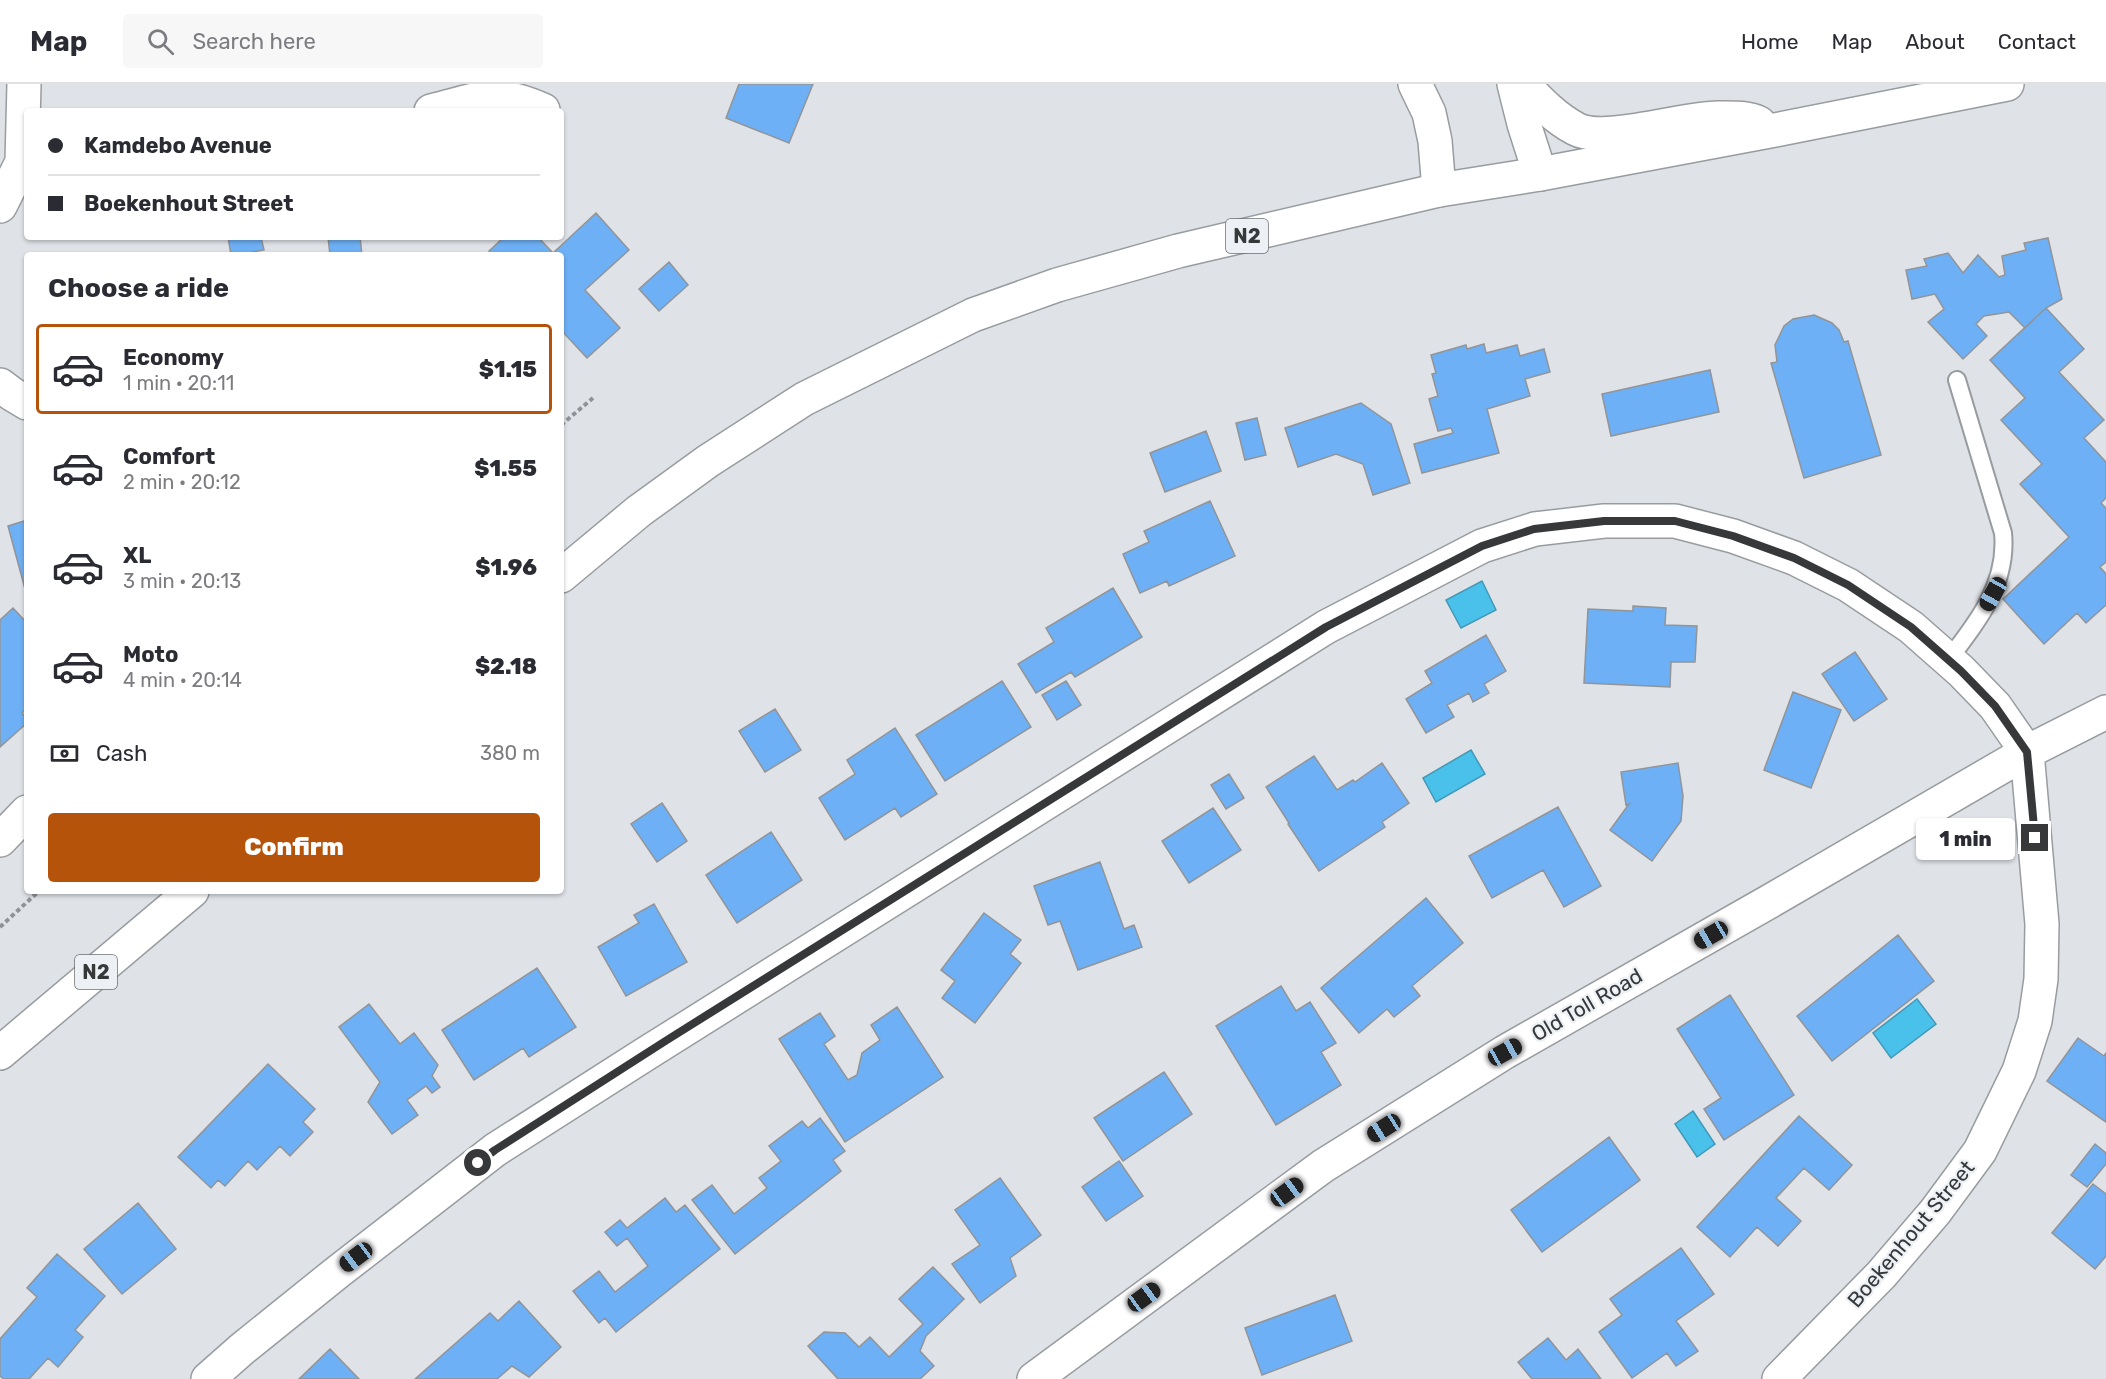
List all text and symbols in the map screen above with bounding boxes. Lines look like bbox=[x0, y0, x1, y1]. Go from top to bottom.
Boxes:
search box bbox=[123, 14, 543, 68]
text: Map bbox=[30, 25, 87, 58]
icon: search bbox=[144, 25, 177, 58]
text: Search here bbox=[192, 28, 316, 55]
text: Home bbox=[1741, 29, 1798, 54]
text: Map bbox=[1831, 29, 1872, 54]
text: About bbox=[1905, 29, 1965, 54]
text: Contact bbox=[1998, 29, 2076, 54]
text: Kamdebo Avenue bbox=[84, 132, 272, 159]
text: Boekenhout Street bbox=[84, 190, 294, 217]
road number: N2 bbox=[1226, 219, 1268, 253]
text: Choose a ride bbox=[48, 272, 229, 304]
icon: car bbox=[51, 342, 105, 396]
text: Economy bbox=[123, 344, 224, 371]
text: $1.15 bbox=[479, 356, 537, 383]
text: 1 min · 20:11 bbox=[123, 371, 234, 395]
icon: car bbox=[51, 441, 105, 495]
text: Comfort bbox=[123, 443, 215, 470]
text: $1.55 bbox=[474, 455, 537, 482]
text: 2 min · 20:12 bbox=[123, 470, 241, 494]
icon: car bbox=[51, 540, 105, 594]
text: XL bbox=[123, 542, 151, 569]
text: $1.96 bbox=[475, 554, 537, 581]
text: 3 min · 20:13 bbox=[123, 569, 241, 593]
car bbox=[1976, 574, 2010, 614]
icon: car bbox=[51, 639, 105, 693]
text: Moto bbox=[123, 641, 178, 668]
text: $2.18 bbox=[475, 653, 537, 680]
text: 4 min · 20:14 bbox=[123, 668, 242, 692]
icon: cash bbox=[48, 737, 81, 770]
text: Cash bbox=[96, 740, 147, 767]
text: 380 m bbox=[480, 741, 540, 765]
button: Confirm bbox=[48, 813, 540, 882]
callout: 1 min bbox=[1915, 817, 2014, 859]
route end bbox=[2021, 824, 2048, 851]
text: 1 min bbox=[1939, 827, 1992, 851]
car bbox=[1691, 918, 1731, 952]
road number: N2 bbox=[75, 955, 117, 989]
street label: Old Toll Road bbox=[1527, 963, 1647, 1046]
car bbox=[1485, 1035, 1525, 1069]
car bbox=[1364, 1111, 1404, 1145]
route start bbox=[464, 1149, 491, 1176]
street label: Boekenhout Street bbox=[1842, 1155, 1979, 1312]
car bbox=[1267, 1174, 1307, 1210]
car bbox=[336, 1239, 376, 1275]
car bbox=[1124, 1279, 1164, 1315]

